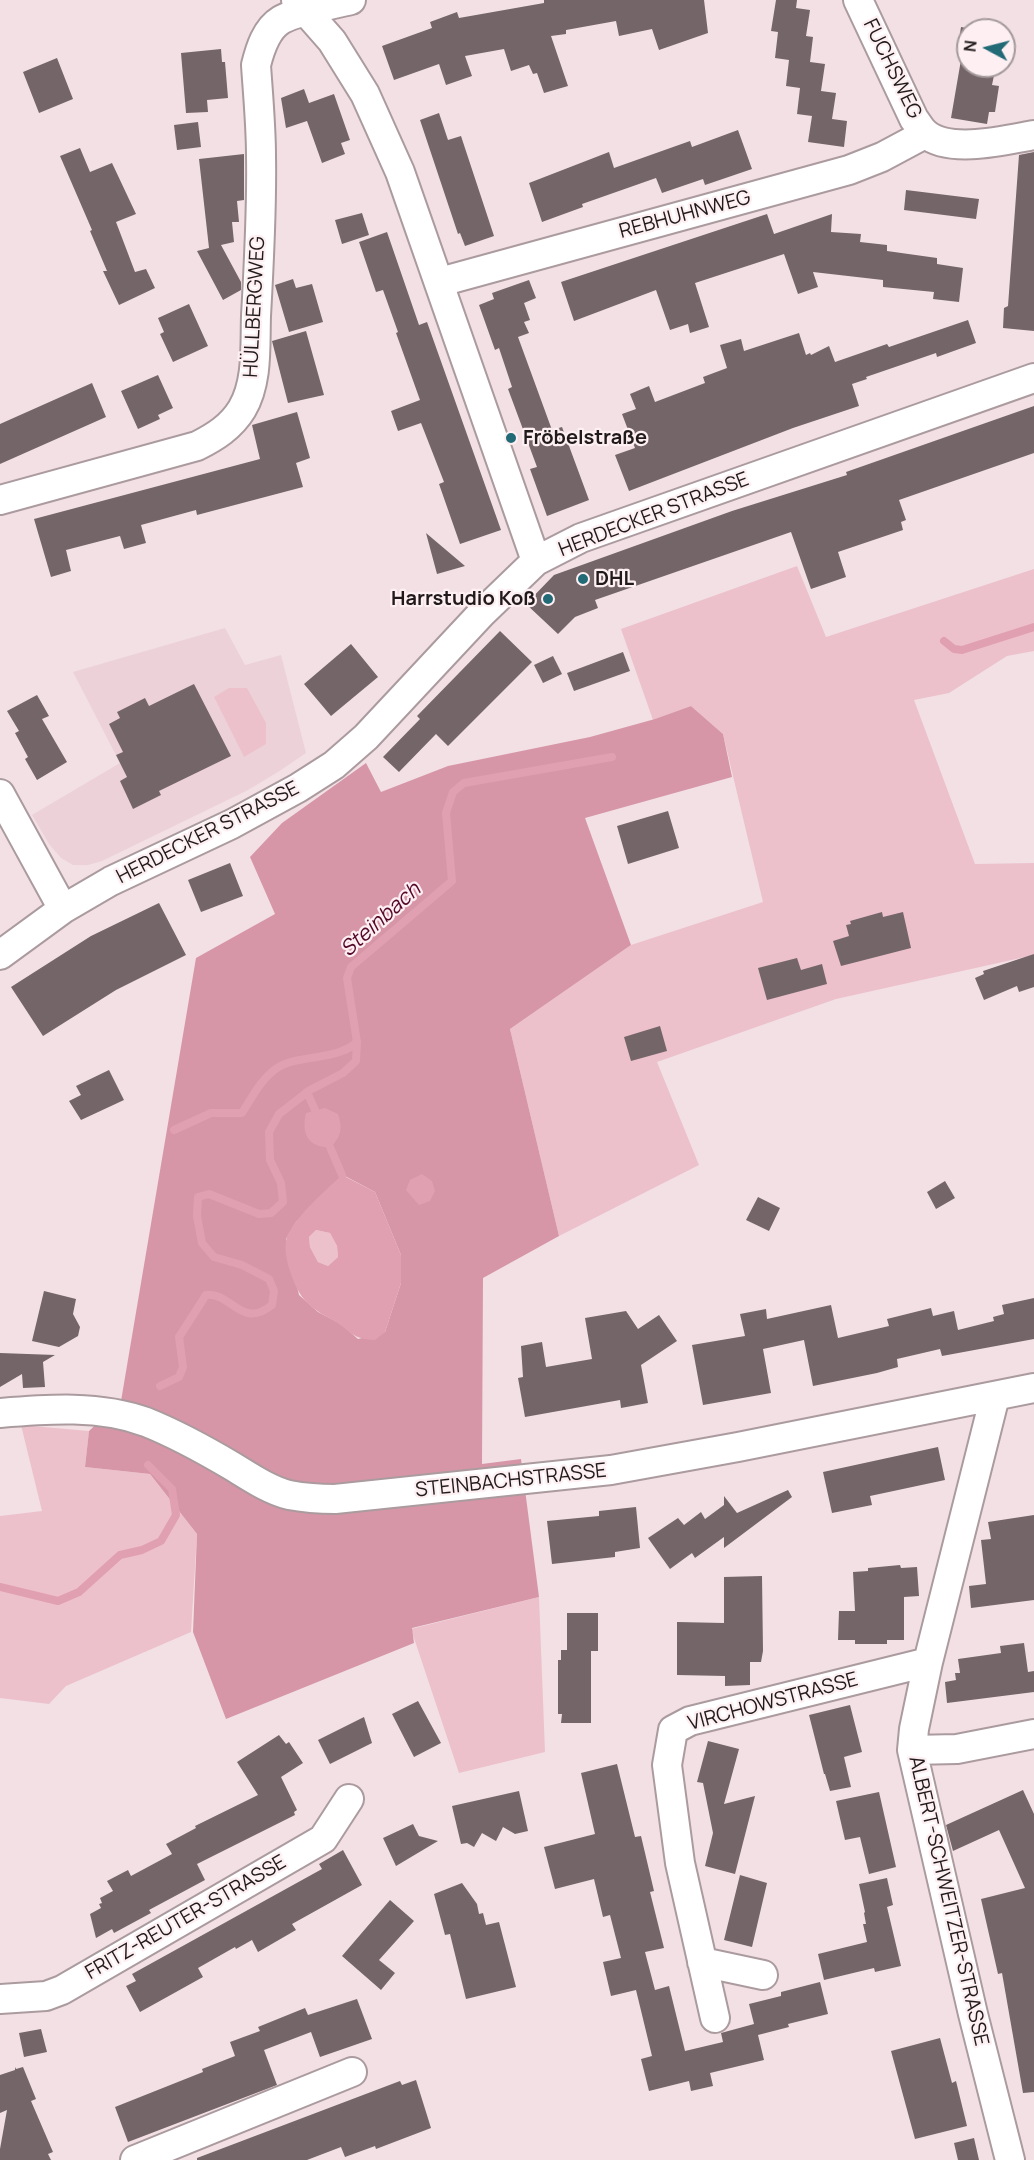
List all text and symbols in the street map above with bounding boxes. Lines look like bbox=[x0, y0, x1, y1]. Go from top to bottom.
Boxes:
street label: FUCHSWEG bbox=[858, 15, 926, 123]
north arrow bbox=[956, 18, 1016, 78]
text: N bbox=[959, 39, 982, 53]
street label: REBHUHNWEG bbox=[617, 186, 753, 244]
street label: HÜLLBERGWEG bbox=[239, 236, 271, 378]
place label: Fröbelstraße bbox=[523, 426, 647, 450]
marker: Fröbelstraße bbox=[504, 431, 518, 445]
street label: HERDECKER STRASSE bbox=[556, 468, 752, 562]
place label: DHL bbox=[595, 567, 634, 591]
marker: DHL bbox=[576, 572, 590, 586]
place label: Harrstudio Koß bbox=[391, 587, 536, 611]
marker: Harrstudio Koß bbox=[541, 592, 555, 606]
street label: HERDECKER STRASSE bbox=[113, 777, 303, 889]
water label: Steinbach bbox=[336, 878, 426, 962]
street label: STEINBACHSTRASSE bbox=[414, 1459, 608, 1503]
street label: VIRCHOWSTRASSE bbox=[685, 1668, 861, 1736]
street label: ALBERT-SCHWEITZER-STRASSE bbox=[903, 1754, 993, 2048]
street label: FRITZ-REUTER-STRASSE bbox=[81, 1851, 291, 1985]

